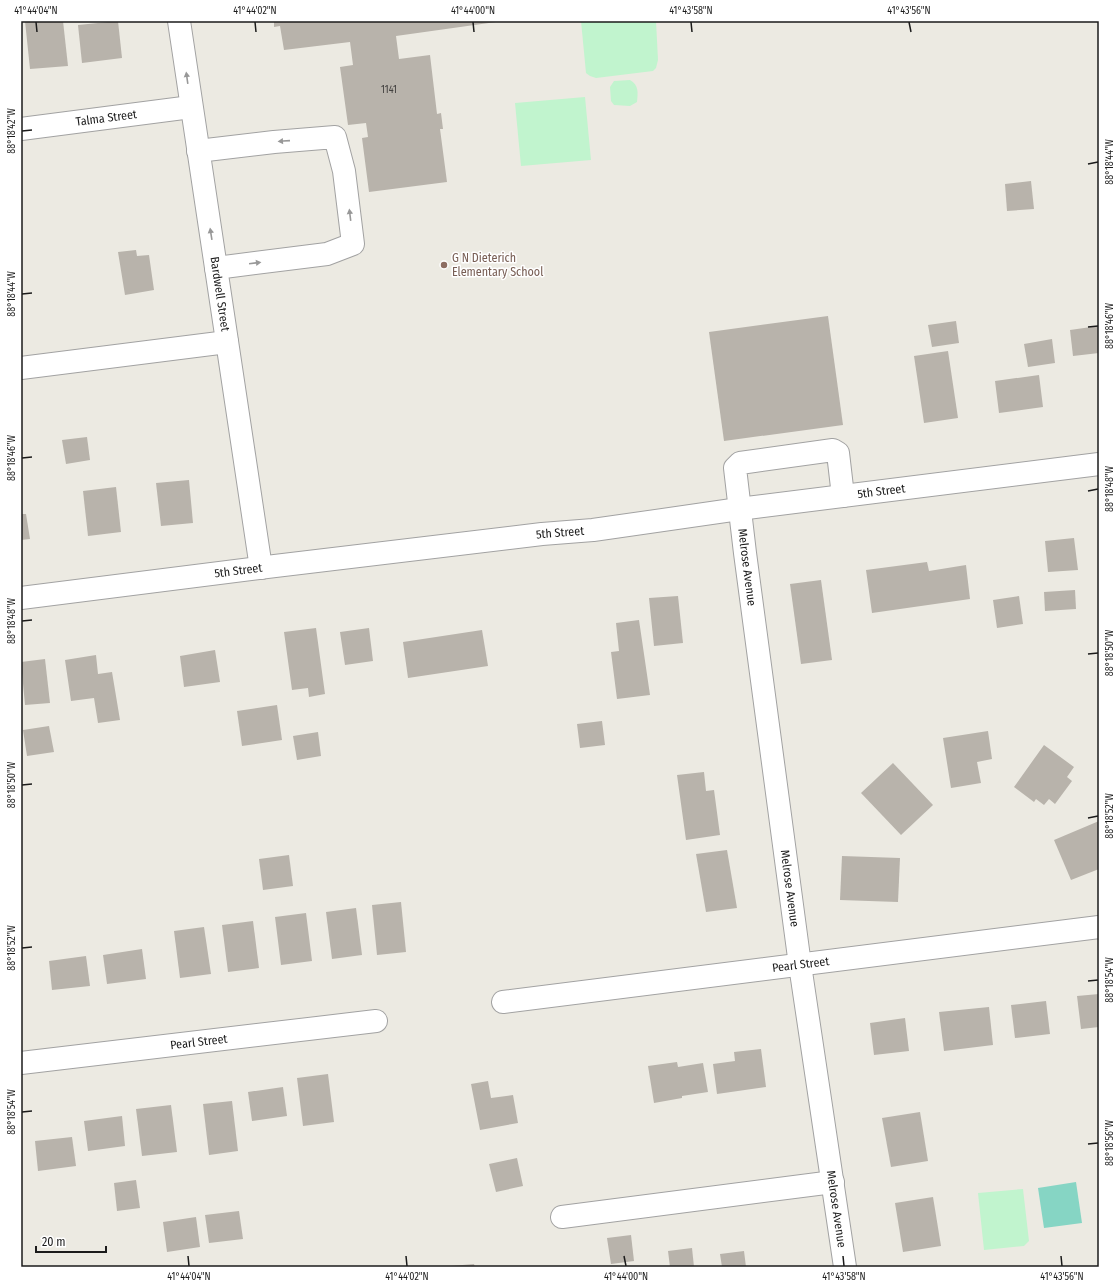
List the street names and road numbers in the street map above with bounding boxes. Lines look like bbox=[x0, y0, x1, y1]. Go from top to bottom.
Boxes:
street label: Talma Street bbox=[75, 107, 138, 129]
street label: Bardwell Street bbox=[207, 256, 232, 332]
street label: 5th Street bbox=[857, 481, 906, 501]
street label: 5th Street bbox=[535, 524, 585, 542]
street label: Melrose Avenue bbox=[735, 528, 759, 607]
street label: 5th Street bbox=[214, 561, 263, 581]
street label: Melrose Avenue bbox=[778, 849, 802, 928]
street label: Pearl Street bbox=[771, 954, 830, 975]
street label: Pearl Street bbox=[169, 1032, 228, 1052]
street label: Melrose Avenue bbox=[824, 1169, 849, 1249]

